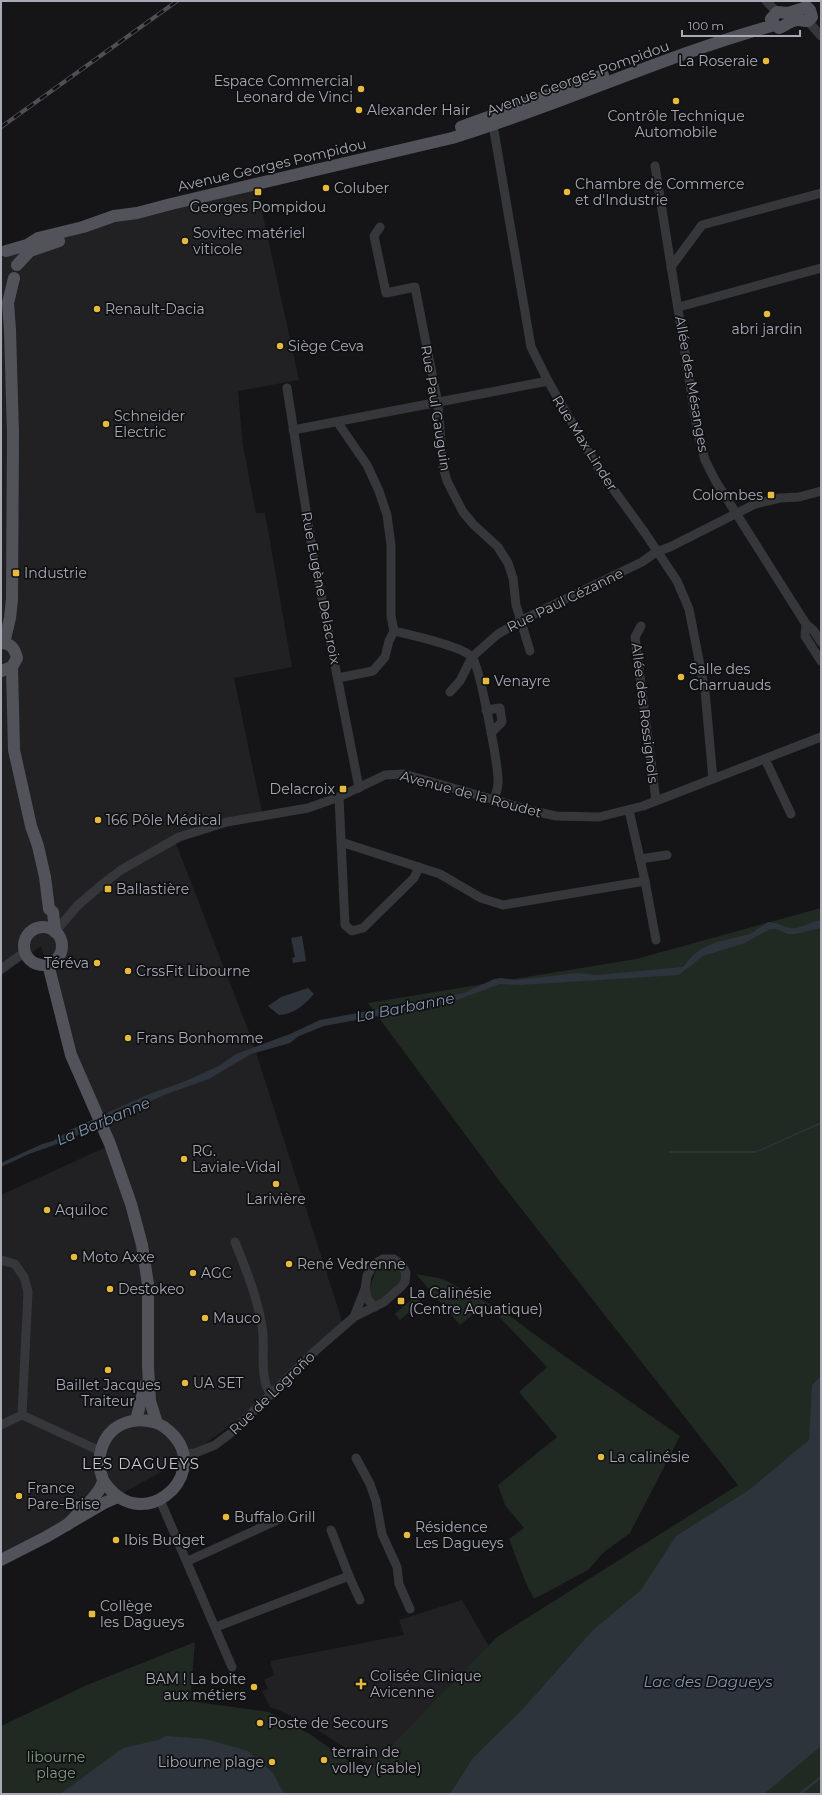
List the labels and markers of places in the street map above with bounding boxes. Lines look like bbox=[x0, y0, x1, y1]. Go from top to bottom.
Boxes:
place label: La Roseraie bbox=[678, 52, 758, 70]
marker: La Roseraie bbox=[761, 56, 771, 66]
place label: Espace Commercial Leonard de Vinci bbox=[214, 72, 353, 106]
marker: Espace Commercial Leonard de Vinci bbox=[356, 84, 366, 94]
marker: Contrôle Technique Automobile bbox=[671, 96, 681, 106]
place label: Alexander Hair bbox=[367, 101, 471, 119]
marker: Alexander Hair bbox=[354, 105, 364, 115]
place label: Contrôle Technique Automobile bbox=[607, 107, 745, 141]
place label: Chambre de Commerce et d'Industrie bbox=[575, 175, 744, 209]
place label: Coluber bbox=[334, 179, 390, 197]
marker: Coluber bbox=[321, 183, 331, 193]
marker: Georges Pompidou bbox=[253, 187, 263, 197]
marker: Chambre de Commerce et d'Industrie bbox=[562, 187, 572, 197]
place label: Georges Pompidou bbox=[190, 198, 326, 216]
place label: Sovitec matériel viticole bbox=[193, 224, 305, 258]
marker: Sovitec matériel viticole bbox=[180, 236, 190, 246]
place label: Renault-Dacia bbox=[105, 300, 205, 318]
marker: Renault-Dacia bbox=[92, 304, 102, 314]
marker: abri jardin bbox=[762, 309, 772, 319]
place label: abri jardin bbox=[732, 320, 802, 338]
place label: Siège Ceva bbox=[288, 337, 364, 355]
marker: Siège Ceva bbox=[275, 341, 285, 351]
place label: Schneider Electric bbox=[114, 407, 185, 441]
marker: Schneider Electric bbox=[101, 419, 111, 429]
place label: Colombes bbox=[692, 486, 763, 504]
marker: Colombes bbox=[766, 490, 776, 500]
place label: Industrie bbox=[24, 564, 87, 582]
marker: Industrie bbox=[11, 568, 21, 578]
place label: Salle des Charruauds bbox=[689, 660, 771, 694]
place label: Venayre bbox=[494, 672, 550, 690]
marker: Salle des Charruauds bbox=[676, 672, 686, 682]
marker: Venayre bbox=[481, 676, 491, 686]
place label: Delacroix bbox=[270, 780, 336, 798]
marker: Delacroix bbox=[338, 784, 348, 794]
place label: 166 Pôle Médical bbox=[106, 811, 221, 829]
marker: 166 Pôle Médical bbox=[93, 815, 103, 825]
place label: Ballastière bbox=[116, 880, 189, 898]
marker: Ballastière bbox=[103, 884, 113, 894]
place label: Téréva bbox=[44, 954, 89, 972]
marker: Téréva bbox=[92, 958, 102, 968]
place label: CrssFit Libourne bbox=[136, 962, 250, 980]
marker: CrssFit Libourne bbox=[123, 966, 133, 976]
place label: Frans Bonhomme bbox=[136, 1029, 263, 1047]
marker: Frans Bonhomme bbox=[123, 1033, 133, 1043]
place label: RG. Laviale-Vidal bbox=[192, 1142, 280, 1176]
marker: RG. Laviale-Vidal bbox=[179, 1154, 189, 1164]
marker: Larivière bbox=[271, 1179, 281, 1189]
place label: Larivière bbox=[246, 1190, 306, 1208]
place label: Aquiloc bbox=[55, 1201, 108, 1219]
marker: Aquiloc bbox=[42, 1205, 52, 1215]
place label: Moto Axxe bbox=[82, 1248, 155, 1266]
marker: Moto Axxe bbox=[69, 1252, 79, 1262]
place label: René Vedrenne bbox=[297, 1255, 405, 1273]
marker: René Vedrenne bbox=[284, 1259, 294, 1269]
place label: AGC bbox=[201, 1264, 232, 1282]
marker: AGC bbox=[188, 1268, 198, 1278]
place label: Destokeo bbox=[118, 1280, 185, 1298]
marker: Destokeo bbox=[105, 1284, 115, 1294]
place label: La Calinésie (Centre Aquatique) bbox=[409, 1284, 543, 1318]
marker: La Calinésie (Centre Aquatique) bbox=[396, 1296, 406, 1306]
place label: Mauco bbox=[213, 1309, 261, 1327]
marker: Mauco bbox=[200, 1313, 210, 1323]
marker: Baillet Jacques Traiteur bbox=[103, 1365, 113, 1375]
place label: UA SET bbox=[193, 1374, 244, 1392]
place label: Baillet Jacques Traiteur bbox=[55, 1376, 161, 1410]
marker: UA SET bbox=[180, 1378, 190, 1388]
place label: La calinésie bbox=[609, 1448, 690, 1466]
marker: La calinésie bbox=[596, 1452, 606, 1462]
place label: France Pare-Brise bbox=[27, 1479, 100, 1513]
marker: France Pare-Brise bbox=[14, 1491, 24, 1501]
place label: Buffalo Grill bbox=[234, 1508, 315, 1526]
marker: Buffalo Grill bbox=[221, 1512, 231, 1522]
place label: Résidence Les Dagueys bbox=[415, 1518, 504, 1552]
marker: Résidence Les Dagueys bbox=[402, 1530, 412, 1540]
place label: Ibis Budget bbox=[124, 1531, 205, 1549]
marker: Ibis Budget bbox=[111, 1535, 121, 1545]
place label: Collège les Dagueys bbox=[100, 1597, 184, 1631]
marker: Collège les Dagueys bbox=[87, 1609, 97, 1619]
place label: Colisée Clinique Avicenne bbox=[370, 1667, 481, 1701]
place label: BAM ! La boite aux métiers bbox=[145, 1670, 246, 1704]
marker: Colisée Clinique Avicenne bbox=[355, 1678, 367, 1690]
marker: BAM ! La boite aux métiers bbox=[249, 1682, 259, 1692]
place label: Poste de Secours bbox=[268, 1714, 388, 1732]
marker: Poste de Secours bbox=[255, 1718, 265, 1728]
place label: terrain de volley (sable) bbox=[332, 1743, 421, 1777]
place label: Libourne plage bbox=[158, 1753, 264, 1771]
marker: terrain de volley (sable) bbox=[319, 1755, 329, 1765]
marker: Libourne plage bbox=[267, 1757, 277, 1767]

